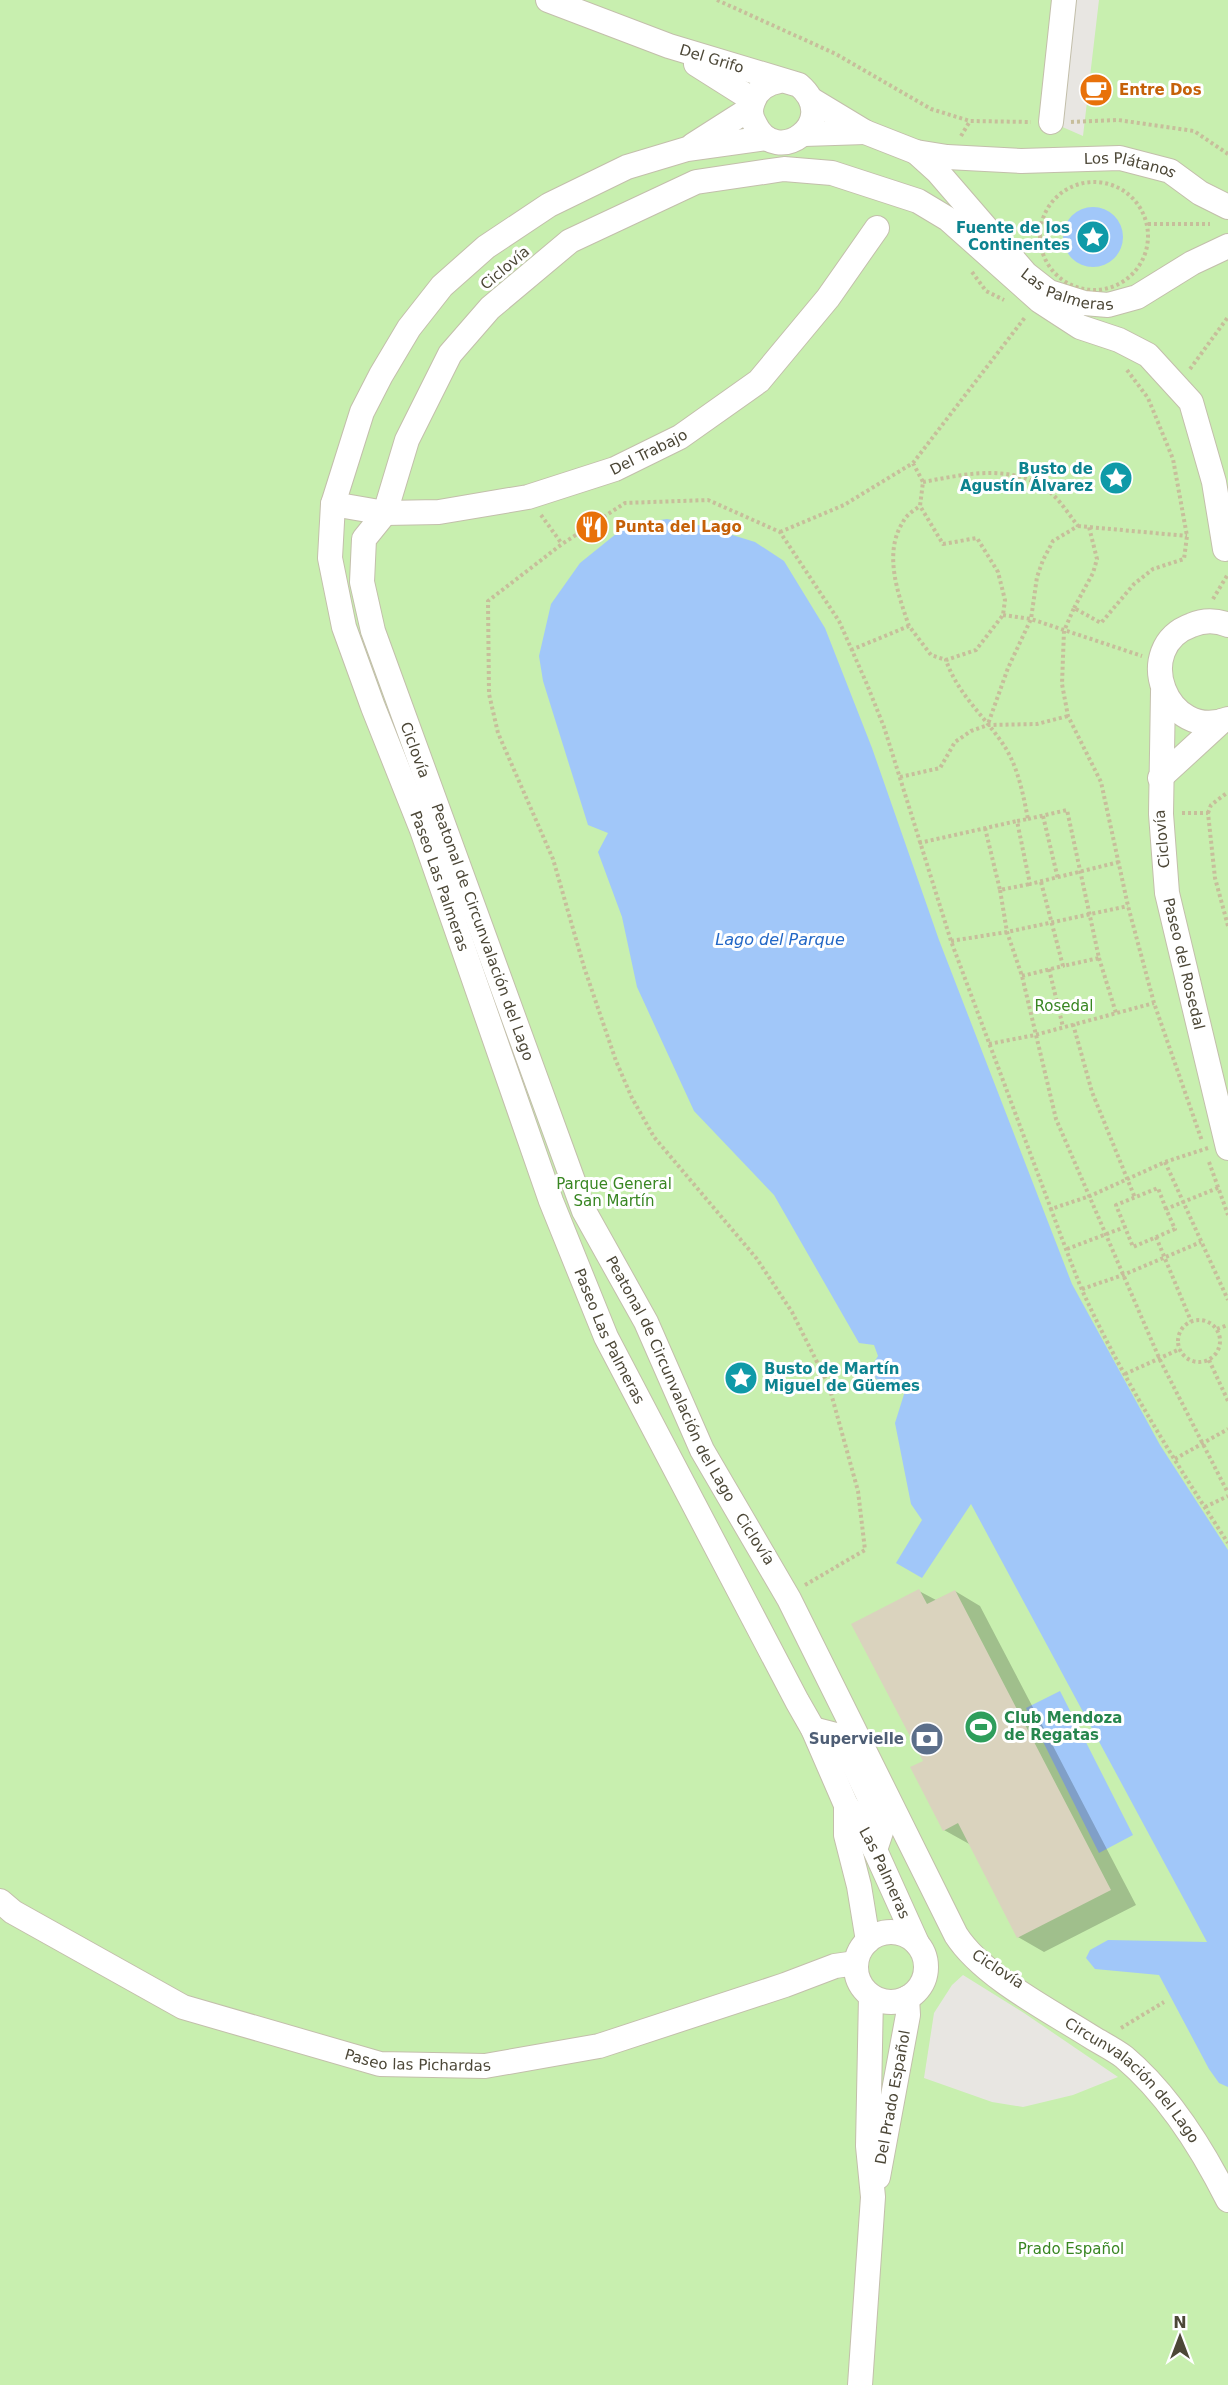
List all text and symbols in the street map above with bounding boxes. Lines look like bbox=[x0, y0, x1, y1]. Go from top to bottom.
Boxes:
street label: Del Grifo bbox=[677, 41, 746, 77]
cafe icon: Entre Dos bbox=[1078, 72, 1114, 108]
place label: Entre Dos bbox=[1119, 81, 1202, 99]
street label: Los Plátanos bbox=[1084, 149, 1180, 182]
place label: Fuente de los Continentes bbox=[956, 219, 1070, 254]
place icon: Fuente de los Continentes bbox=[1075, 219, 1111, 255]
street label: Ciclovía bbox=[477, 242, 533, 294]
street label: Las Palmeras bbox=[1017, 264, 1115, 314]
street label: Del Trabajo bbox=[607, 425, 691, 479]
place label: Busto de Agustín Álvarez bbox=[960, 460, 1093, 495]
place icon: Busto de Agustín Álvarez bbox=[1098, 460, 1134, 496]
restaurant icon: Punta del Lago bbox=[574, 509, 610, 545]
place label: Punta del Lago bbox=[615, 518, 742, 536]
street label: Ciclovía bbox=[397, 719, 433, 781]
street label: Peatonal de Circunvalación del Lago bbox=[428, 801, 538, 1063]
street label: Paseo Las Palmeras bbox=[406, 808, 473, 954]
street label: Ciclovía bbox=[1150, 809, 1174, 869]
street label: Paseo del Rosedal bbox=[1159, 896, 1208, 1032]
water label: Lago del Parque bbox=[715, 930, 845, 949]
park label: Rosedal bbox=[1035, 997, 1093, 1015]
park label: Parque General San Martín bbox=[556, 1175, 672, 1210]
street label: Peatonal de Circunvalación del Lago bbox=[602, 1253, 739, 1505]
street label: Paseo Las Palmeras bbox=[570, 1266, 649, 1407]
place icon: Busto de Martín Miguel de Güemes bbox=[723, 1360, 759, 1396]
place label: Busto de Martín Miguel de Güemes bbox=[764, 1360, 920, 1395]
street label: Ciclovía bbox=[732, 1510, 778, 1568]
sports icon: Club Mendoza de Regatas bbox=[963, 1709, 999, 1745]
place label: Club Mendoza de Regatas bbox=[1004, 1709, 1122, 1744]
bank icon: Supervielle bbox=[909, 1721, 945, 1757]
place label: Supervielle bbox=[809, 1730, 904, 1748]
street label: Las Palmeras bbox=[855, 1824, 914, 1922]
street label: Ciclovía bbox=[969, 1946, 1027, 1992]
street label: Circunvalación del Lago bbox=[1062, 2014, 1203, 2147]
street label: Del Prado Español bbox=[871, 2029, 914, 2166]
street label: Paseo las Pichardas bbox=[343, 2045, 492, 2075]
park label: Prado Español bbox=[1018, 2240, 1124, 2258]
north arrow bbox=[1150, 2307, 1210, 2367]
text: N bbox=[1173, 2313, 1187, 2332]

